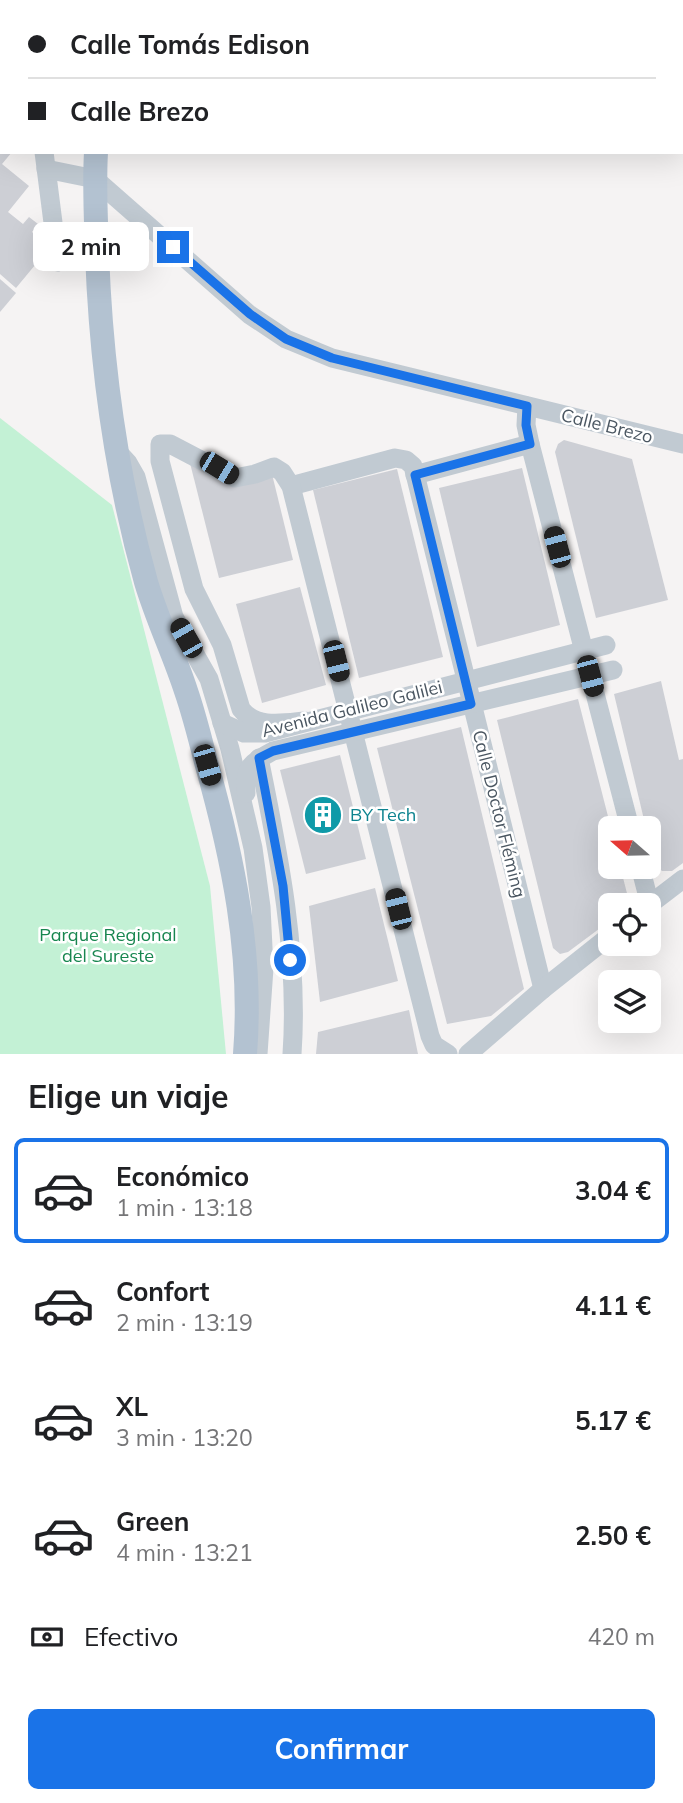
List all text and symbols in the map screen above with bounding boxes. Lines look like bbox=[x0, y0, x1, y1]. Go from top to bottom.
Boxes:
text: Calle Tomás Edison bbox=[70, 28, 310, 61]
text: Calle Brezo bbox=[70, 95, 209, 128]
callout: 2 min bbox=[33, 222, 148, 272]
route end bbox=[157, 231, 189, 263]
text: 2 min bbox=[61, 232, 121, 261]
street label: Calle Brezo bbox=[559, 403, 655, 448]
car bbox=[196, 448, 243, 488]
car bbox=[542, 524, 573, 570]
car bbox=[167, 615, 206, 661]
car bbox=[321, 638, 352, 684]
car bbox=[575, 653, 606, 699]
street label: Avenida Galileo Galilei bbox=[259, 675, 445, 742]
street label: Calle Doctor Fléming bbox=[468, 728, 531, 900]
car bbox=[192, 742, 223, 788]
building icon: BY Tech bbox=[302, 794, 344, 836]
place label: BY Tech bbox=[350, 803, 416, 826]
north arrow bbox=[598, 816, 662, 878]
map controls bbox=[598, 816, 661, 1033]
car bbox=[383, 886, 414, 932]
button: locate bbox=[598, 893, 661, 956]
park label: Parque Regional del Sureste bbox=[39, 923, 177, 967]
route start bbox=[274, 944, 306, 976]
button: layers bbox=[598, 970, 661, 1033]
text: Elige un viaje bbox=[28, 1076, 229, 1116]
icon: car bbox=[32, 1159, 95, 1222]
text: Económico bbox=[116, 1160, 249, 1193]
text: 3.04 € bbox=[575, 1174, 651, 1207]
text: 1 min · 13:18 bbox=[116, 1193, 253, 1222]
icon: car bbox=[32, 1274, 95, 1337]
text: Confort bbox=[116, 1275, 209, 1308]
text: 4.11 € bbox=[575, 1289, 651, 1322]
text: 2 min · 13:19 bbox=[116, 1308, 253, 1337]
icon: car bbox=[32, 1389, 95, 1452]
text: XL bbox=[116, 1390, 148, 1423]
text: 5.17 € bbox=[575, 1404, 651, 1437]
text: 3 min · 13:20 bbox=[116, 1423, 253, 1452]
icon: car bbox=[32, 1504, 95, 1567]
text: Green bbox=[116, 1505, 189, 1538]
text: 2.50 € bbox=[575, 1519, 651, 1552]
text: 4 min · 13:21 bbox=[116, 1538, 253, 1567]
icon: cash bbox=[28, 1618, 66, 1656]
text: Efectivo bbox=[84, 1620, 178, 1653]
text: 420 m bbox=[587, 1622, 655, 1651]
button: Confirmar bbox=[28, 1709, 655, 1789]

